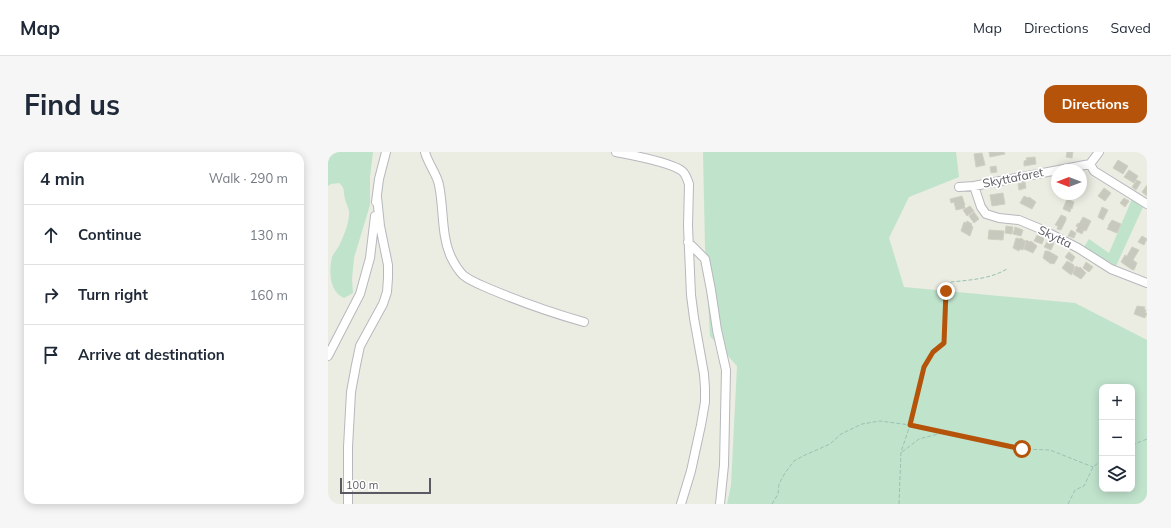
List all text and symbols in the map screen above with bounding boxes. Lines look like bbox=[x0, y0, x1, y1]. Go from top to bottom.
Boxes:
text: Map bbox=[20, 16, 60, 40]
text: Map bbox=[973, 19, 1002, 37]
text: Directions bbox=[1024, 19, 1089, 37]
text: Saved bbox=[1111, 19, 1151, 37]
button: Directions bbox=[1044, 85, 1147, 123]
text: Find us bbox=[24, 87, 120, 122]
street label: Skyttafaret bbox=[981, 164, 1045, 191]
north arrow bbox=[1051, 164, 1087, 200]
text: 4 min bbox=[40, 168, 85, 189]
text: Walk · 290 m bbox=[209, 170, 288, 186]
street label: Skytta bbox=[1036, 222, 1074, 251]
icon: ahead bbox=[40, 224, 62, 246]
text: Continue bbox=[78, 225, 141, 244]
text: 130 m bbox=[250, 227, 288, 243]
route end bbox=[937, 282, 955, 300]
icon: right bbox=[40, 284, 62, 306]
text: Turn right bbox=[78, 285, 148, 304]
text: 160 m bbox=[250, 287, 288, 303]
icon: arrive bbox=[40, 344, 62, 366]
text: Arrive at destination bbox=[78, 345, 225, 364]
map controls bbox=[1099, 384, 1135, 492]
button: + bbox=[1099, 384, 1135, 420]
button: − bbox=[1099, 420, 1135, 456]
route start bbox=[1013, 440, 1031, 458]
button: layers bbox=[1099, 456, 1135, 492]
scale bar bbox=[340, 476, 431, 495]
text: 100 m bbox=[346, 478, 378, 492]

